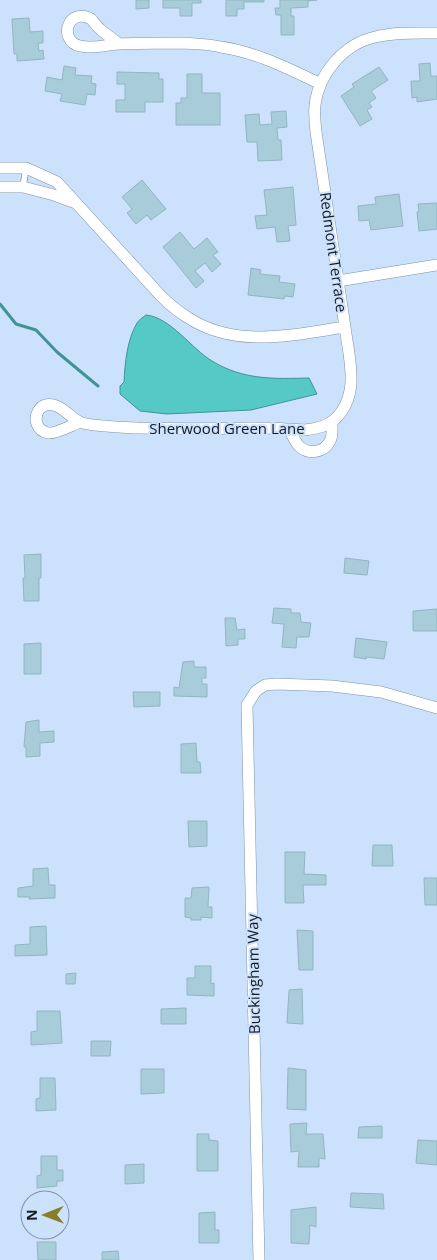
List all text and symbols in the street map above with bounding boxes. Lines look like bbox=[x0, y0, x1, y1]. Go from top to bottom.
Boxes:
street label: Redmont Terrace bbox=[316, 191, 352, 313]
street label: Sherwood Green Lane bbox=[149, 418, 305, 438]
street label: Buckingham Way bbox=[242, 913, 264, 1034]
north arrow bbox=[20, 1190, 70, 1240]
text: N bbox=[22, 1209, 41, 1221]

